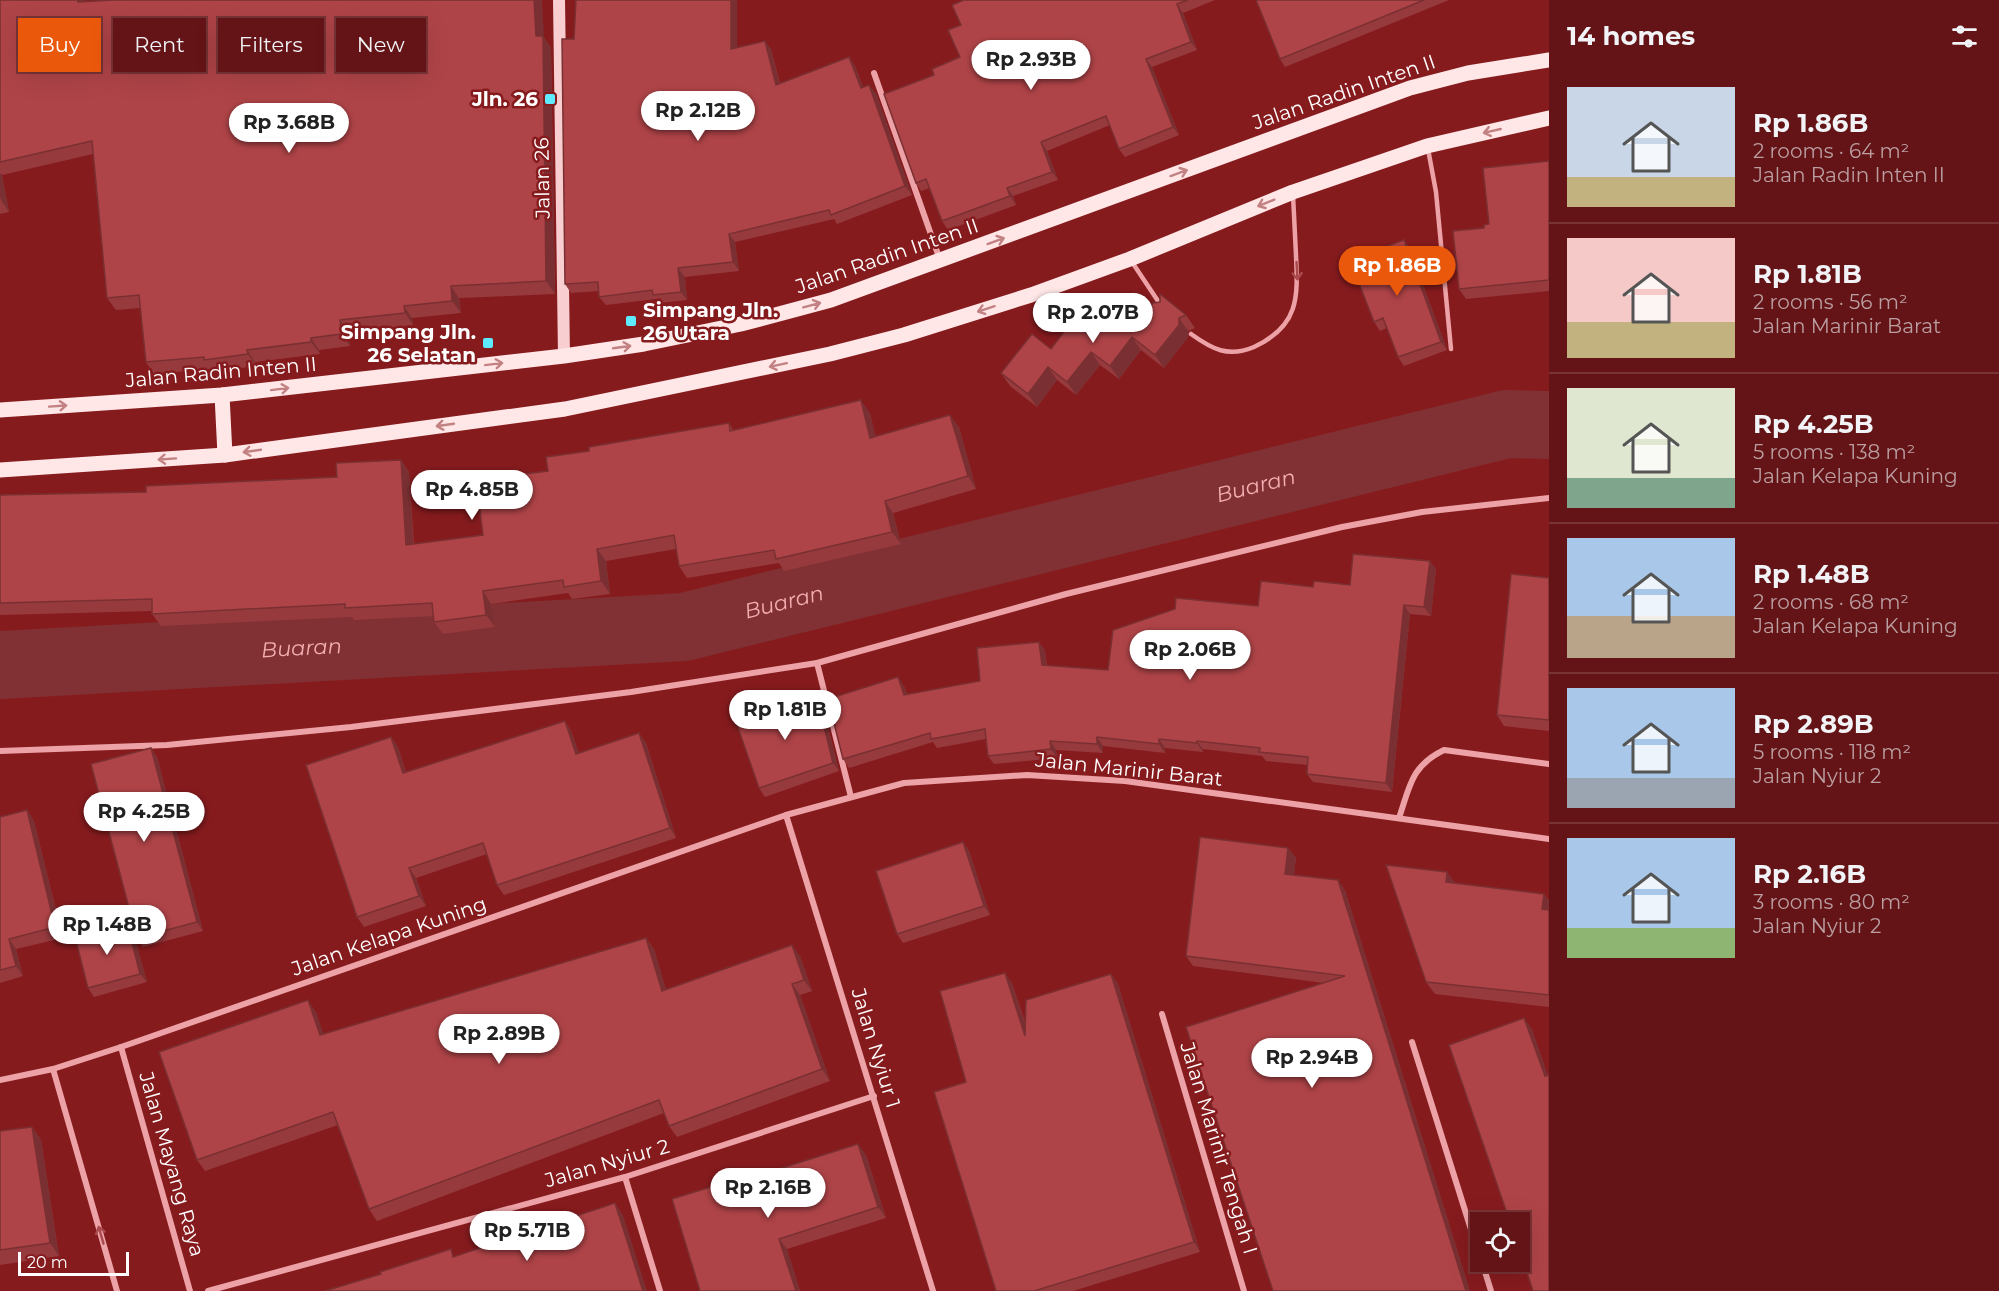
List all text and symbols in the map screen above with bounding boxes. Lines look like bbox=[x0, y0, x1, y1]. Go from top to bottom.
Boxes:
chip: Buy bbox=[18, 18, 101, 72]
chip: Rent bbox=[113, 18, 206, 72]
chip: Filters bbox=[218, 18, 324, 72]
chip: New bbox=[336, 18, 426, 72]
text: 14 homes bbox=[1567, 20, 1695, 52]
icon: filters bbox=[1948, 20, 1981, 53]
pin: Rp 2.93B bbox=[969, 40, 1093, 91]
text: Rp 2.93B bbox=[985, 47, 1077, 71]
street label: Jalan Radin Inten II bbox=[1248, 49, 1439, 135]
place label: Jln. 26 bbox=[471, 87, 538, 111]
pin: Rp 2.12B bbox=[636, 91, 760, 142]
marker: Jln. 26 bbox=[543, 92, 557, 106]
text: Rp 2.12B bbox=[655, 98, 741, 122]
pin: Rp 3.68B bbox=[227, 103, 351, 154]
text: Rp 1.86B bbox=[1753, 107, 1868, 139]
text: Rp 3.68B bbox=[243, 110, 335, 134]
icon: home bbox=[1615, 111, 1687, 183]
one-way arrow bbox=[1483, 126, 1502, 138]
street label: Jalan 26 bbox=[529, 137, 555, 220]
text: 2 rooms · 64 m² bbox=[1753, 139, 1909, 163]
text: Jalan Radin Inten II bbox=[1753, 163, 1945, 187]
one-way arrow bbox=[1169, 167, 1188, 178]
one-way arrow bbox=[1258, 198, 1276, 209]
street label: Jalan Radin Inten II bbox=[791, 213, 982, 299]
one-way arrow bbox=[986, 234, 1005, 245]
pin: Rp 1.86B bbox=[1335, 246, 1459, 297]
text: Rp 1.86B bbox=[1353, 253, 1441, 277]
text: Rp 1.81B bbox=[1753, 258, 1862, 290]
one-way arrow bbox=[1291, 261, 1302, 281]
icon: home bbox=[1615, 262, 1687, 334]
text: 2 rooms · 56 m² bbox=[1753, 290, 1908, 314]
pin: Rp 2.07B bbox=[1031, 293, 1155, 344]
place label: Simpang Jln. 26 Utara bbox=[643, 298, 778, 345]
one-way arrow bbox=[802, 299, 821, 310]
text: Rp 2.07B bbox=[1047, 300, 1139, 324]
one-way arrow bbox=[977, 304, 996, 315]
marker: Simpang Jln. 26 Utara bbox=[624, 314, 638, 328]
text: Jalan Marinir Barat bbox=[1753, 314, 1941, 338]
place label: Simpang Jln. 26 Selatan bbox=[341, 320, 476, 367]
marker: Simpang Jln. 26 Selatan bbox=[481, 336, 495, 350]
one-way arrow bbox=[612, 342, 631, 353]
street label: Jalan Radin Inten II bbox=[123, 352, 318, 392]
one-way arrow bbox=[484, 358, 504, 369]
one-way arrow bbox=[768, 360, 788, 371]
one-way arrow bbox=[269, 383, 289, 394]
one-way arrow bbox=[48, 400, 68, 411]
text: Rp 4.25B bbox=[1753, 408, 1874, 440]
icon: home bbox=[1615, 412, 1687, 484]
one-way arrow bbox=[436, 419, 455, 430]
text: 5 rooms · 138 m² bbox=[1753, 440, 1915, 464]
one-way arrow bbox=[242, 446, 262, 457]
one-way arrow bbox=[157, 453, 177, 464]
water label: Buaran bbox=[1213, 464, 1298, 507]
text: Jalan Kelapa Kuning bbox=[1753, 464, 1958, 488]
pin: Rp 4.85B bbox=[410, 470, 534, 521]
text: Rp 4.85B bbox=[425, 477, 519, 501]
text: Rp 1.48B bbox=[1753, 558, 1870, 590]
icon: home bbox=[1615, 562, 1687, 634]
water label: Buaran bbox=[742, 580, 826, 624]
text: 2 rooms · 68 m² bbox=[1753, 590, 1909, 614]
text: Jalan Kelapa Kuning bbox=[1753, 614, 1958, 638]
pin: Rp 2.06B bbox=[1128, 630, 1252, 681]
water label: Buaran bbox=[260, 633, 343, 662]
text: Rp 2.06B bbox=[1144, 637, 1236, 661]
pin: Rp 1.81B bbox=[723, 690, 847, 741]
text: Rp 1.81B bbox=[743, 697, 827, 721]
text: Rp 2.89B bbox=[1753, 708, 1874, 740]
icon: home bbox=[1615, 712, 1687, 784]
text: 5 rooms · 118 m² bbox=[1753, 740, 1911, 764]
street label: Jalan Marinir Barat bbox=[1033, 747, 1224, 791]
text: Jalan Nyiur 2 bbox=[1753, 764, 1881, 788]
pin: Rp 4.25B bbox=[82, 792, 206, 843]
text: Rp 4.25B bbox=[98, 799, 190, 823]
text: Rp 2.16B bbox=[1753, 858, 1866, 890]
icon: home bbox=[1615, 862, 1687, 934]
text: 3 rooms · 80 m² bbox=[1753, 890, 1910, 914]
street label: Jalan Kelapa Kuning bbox=[287, 891, 490, 981]
pin: Rp 1.48B bbox=[45, 905, 169, 956]
text: Rp 1.48B bbox=[62, 912, 152, 936]
text: Jalan Nyiur 2 bbox=[1753, 914, 1881, 938]
street label: Jalan Nyiur 1 bbox=[846, 984, 906, 1111]
pin: Rp 2.89B bbox=[437, 1014, 561, 1065]
text: Rp 2.89B bbox=[453, 1021, 545, 1045]
street label: Jalan Marinir Tengah I bbox=[1175, 1038, 1263, 1257]
pin: Rp 2.94B bbox=[1250, 1038, 1374, 1089]
text: Rp 2.94B bbox=[1265, 1045, 1359, 1069]
street label: Jalan Mayang Raya bbox=[134, 1068, 210, 1259]
street label: Jalan Nyiur 2 bbox=[541, 1134, 672, 1192]
pin: Rp 2.16B bbox=[706, 1168, 830, 1219]
text: Rp 2.16B bbox=[725, 1175, 811, 1199]
pin: Rp 5.71B bbox=[465, 1211, 589, 1262]
map controls bbox=[1470, 1212, 1530, 1272]
button: locate bbox=[1470, 1212, 1530, 1272]
text: Rp 5.71B bbox=[484, 1218, 570, 1242]
one-way arrow bbox=[95, 1226, 106, 1245]
scale bar bbox=[18, 1249, 129, 1276]
text: 20 m bbox=[27, 1253, 68, 1272]

